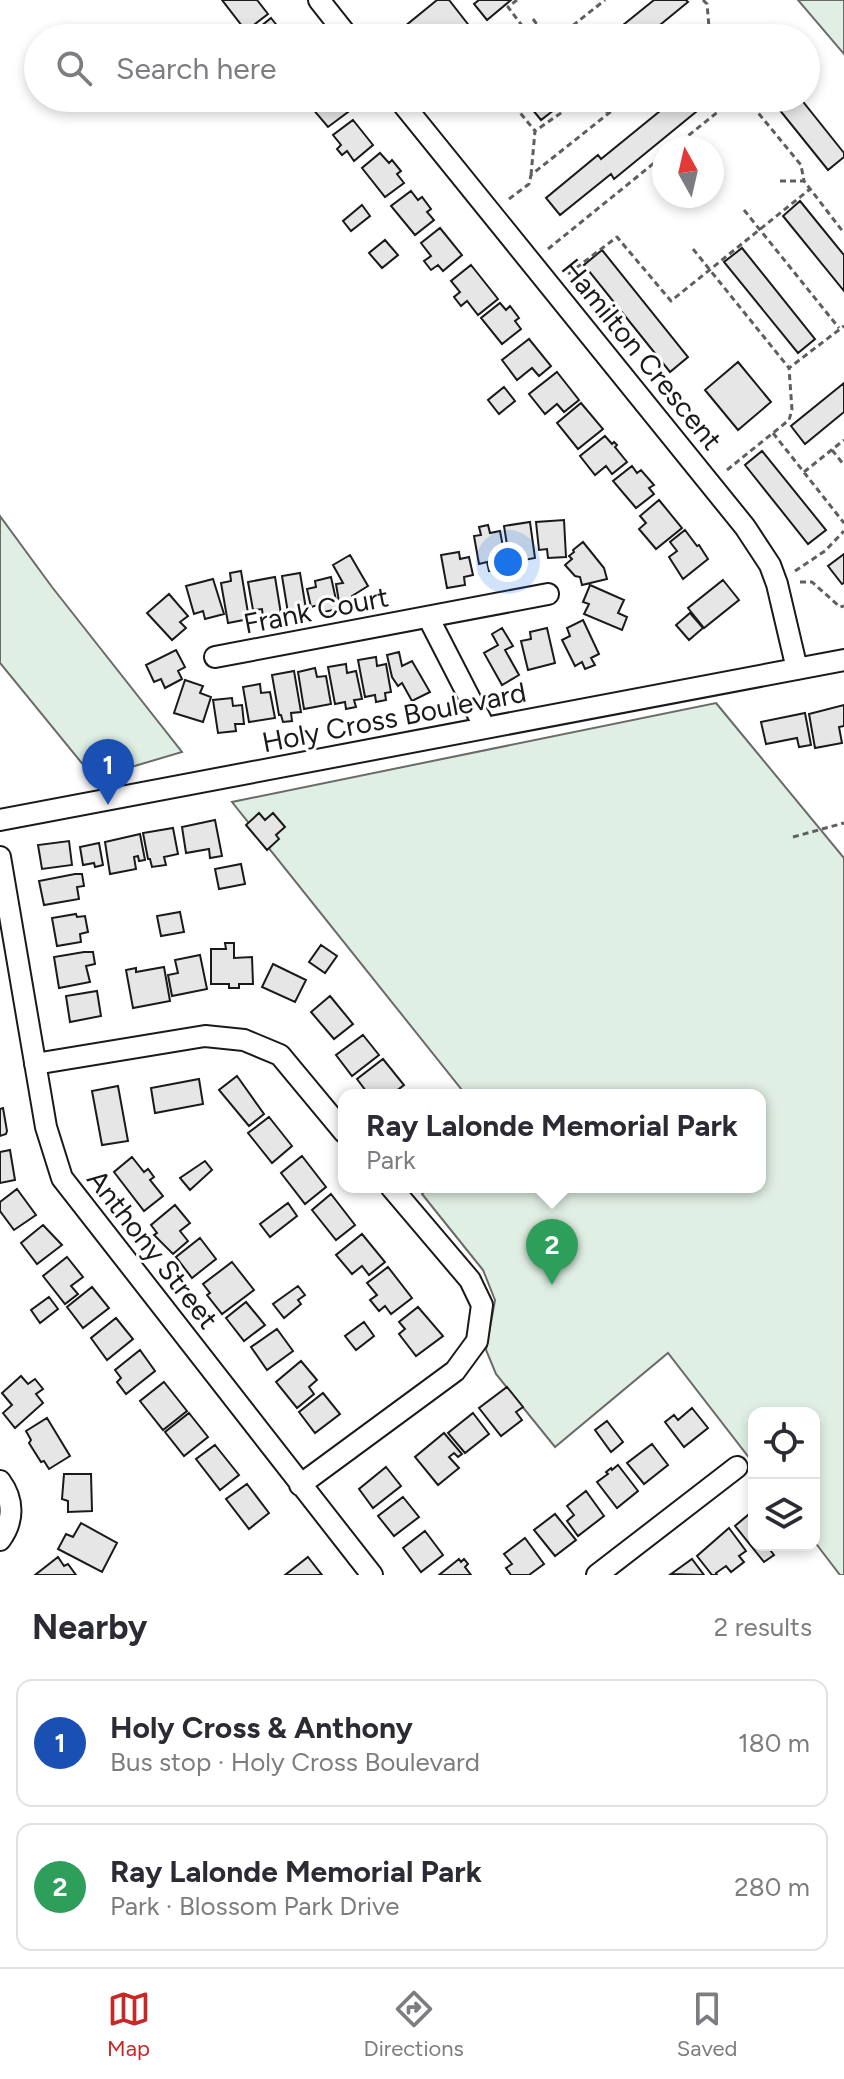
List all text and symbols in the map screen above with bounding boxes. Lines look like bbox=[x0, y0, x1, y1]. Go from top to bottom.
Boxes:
search box bbox=[24, 24, 820, 112]
icon: search bbox=[52, 46, 96, 90]
text: Search here bbox=[116, 50, 276, 87]
north arrow bbox=[652, 136, 724, 208]
street label: Hamilton Crescent bbox=[555, 252, 729, 456]
your location bbox=[488, 542, 528, 582]
street label: Frank Court bbox=[241, 579, 391, 641]
street label: Holy Cross Boulevard bbox=[259, 675, 529, 759]
pin: 1 bbox=[82, 739, 134, 805]
popup bbox=[338, 1089, 766, 1193]
text: Ray Lalonde Memorial Park bbox=[366, 1107, 738, 1144]
text: Park bbox=[366, 1144, 416, 1176]
street label: Anthony Street bbox=[80, 1163, 226, 1335]
pin: 2 bbox=[526, 1219, 578, 1285]
map controls bbox=[748, 1407, 820, 1551]
button: locate bbox=[748, 1407, 820, 1479]
button: layers bbox=[748, 1479, 820, 1551]
text: Nearby bbox=[32, 1607, 147, 1648]
text: 2 results bbox=[714, 1611, 812, 1643]
text: Holy Cross & Anthony bbox=[110, 1709, 413, 1746]
text: 1 bbox=[55, 1727, 65, 1759]
text: 180 m bbox=[738, 1727, 810, 1759]
text: Bus stop · Holy Cross Boulevard bbox=[110, 1746, 480, 1778]
text: Ray Lalonde Memorial Park bbox=[110, 1853, 482, 1890]
text: 2 bbox=[52, 1871, 68, 1903]
text: 280 m bbox=[734, 1871, 810, 1903]
text: Park · Blossom Park Drive bbox=[110, 1890, 399, 1922]
tab: Map bbox=[107, 1987, 151, 2062]
tab: Directions bbox=[364, 1987, 464, 2062]
tab: Saved bbox=[677, 1987, 737, 2062]

